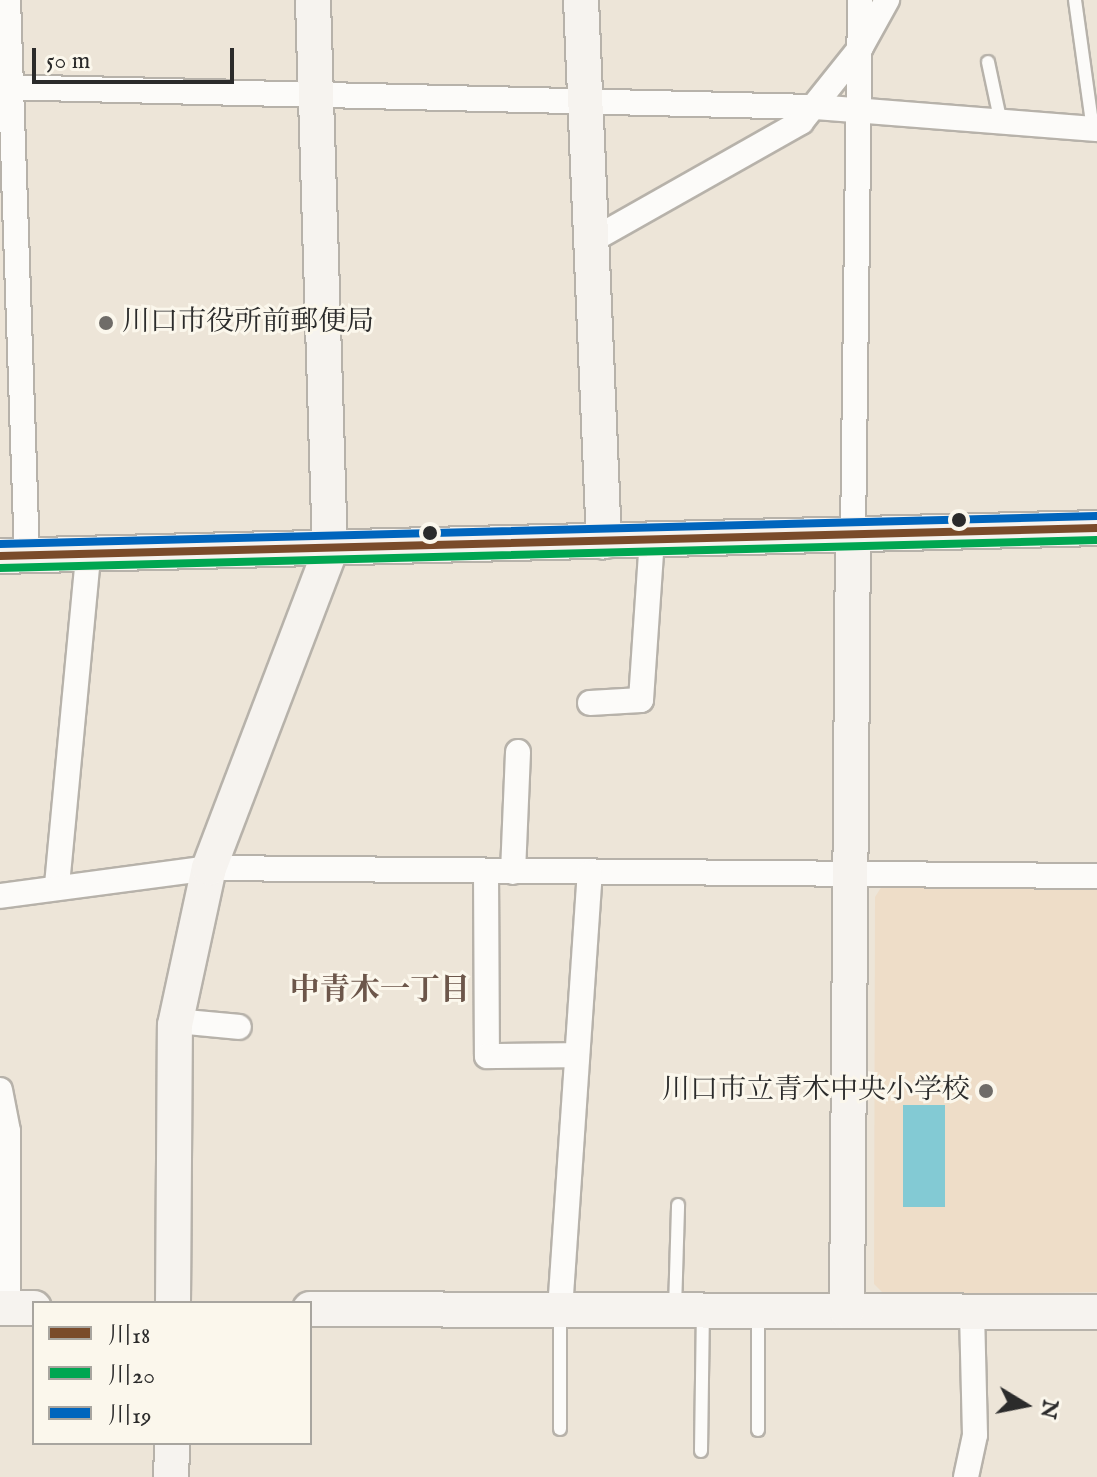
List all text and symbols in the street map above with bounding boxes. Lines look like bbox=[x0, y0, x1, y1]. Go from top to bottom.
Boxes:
scale bar bbox=[36, 32, 238, 82]
text: 50 m bbox=[46, 46, 90, 77]
place label: 川口市役所前郵便局 bbox=[122, 306, 374, 340]
marker: 川口市役所前郵便局 bbox=[97, 314, 115, 332]
unlabelled marker bbox=[951, 512, 967, 528]
unlabelled marker bbox=[422, 525, 438, 541]
district label: 中青木一丁目 bbox=[290, 973, 470, 1009]
place label: 川口市立青木中央小学校 bbox=[662, 1074, 970, 1108]
marker: 川口市立青木中央小学校 bbox=[977, 1082, 995, 1100]
legend bbox=[32, 1301, 312, 1445]
text: 川18 bbox=[108, 1321, 150, 1352]
text: 川20 bbox=[108, 1361, 155, 1392]
north arrow bbox=[985, 1365, 1065, 1445]
text: N bbox=[1033, 1397, 1064, 1421]
text: 川19 bbox=[108, 1401, 151, 1432]

